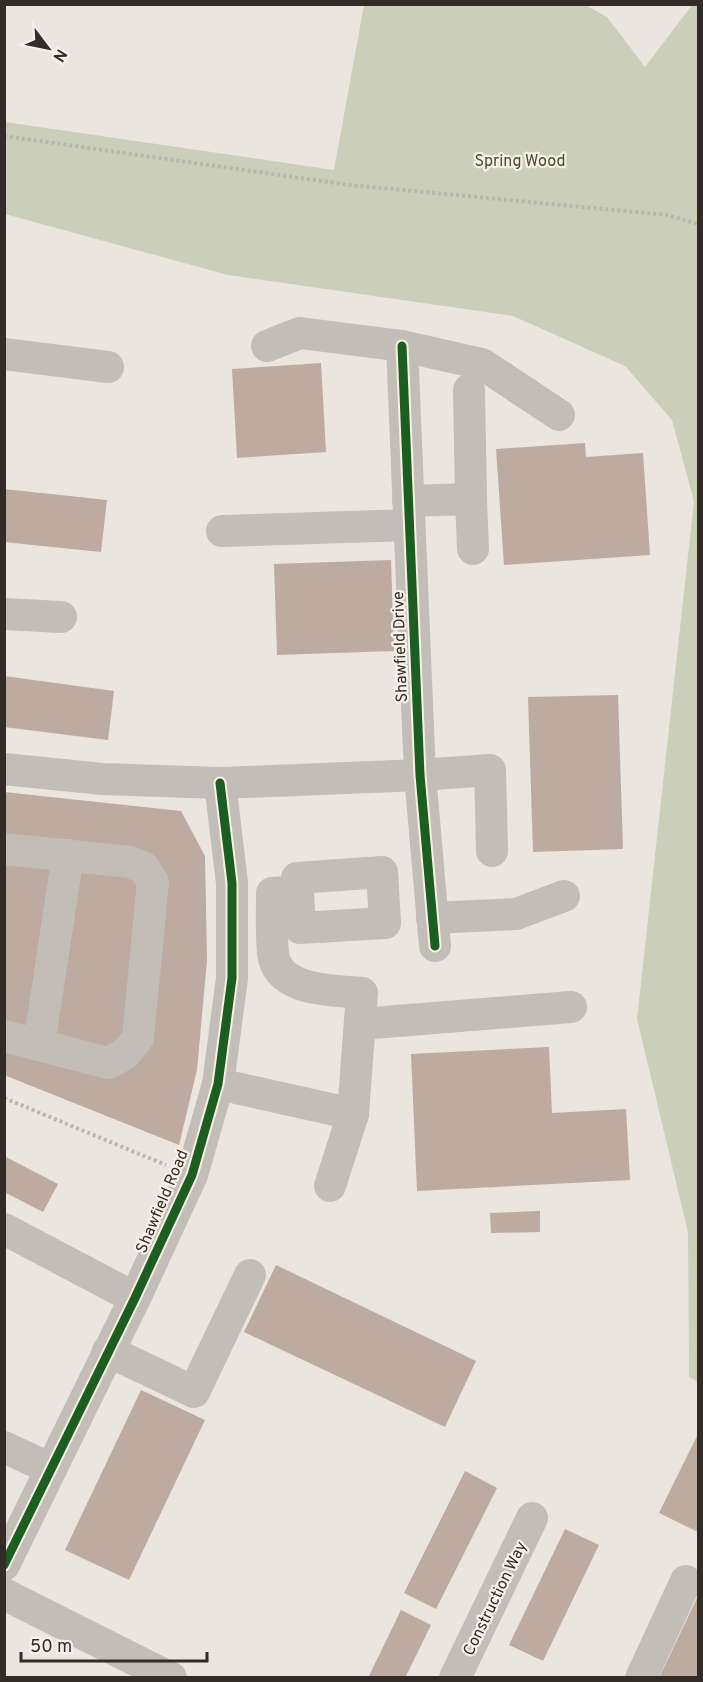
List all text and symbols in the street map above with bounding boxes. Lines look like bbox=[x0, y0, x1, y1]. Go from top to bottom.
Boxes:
north arrow bbox=[18, 18, 78, 78]
text: N bbox=[47, 45, 71, 65]
park label: Spring Wood bbox=[475, 152, 565, 172]
street label: Shawfield Drive bbox=[389, 591, 413, 703]
street label: Shawfield Road bbox=[132, 1147, 194, 1256]
street label: Construction Way bbox=[459, 1538, 532, 1659]
scale bar bbox=[21, 1625, 207, 1663]
text: 50 m bbox=[30, 1636, 72, 1659]

